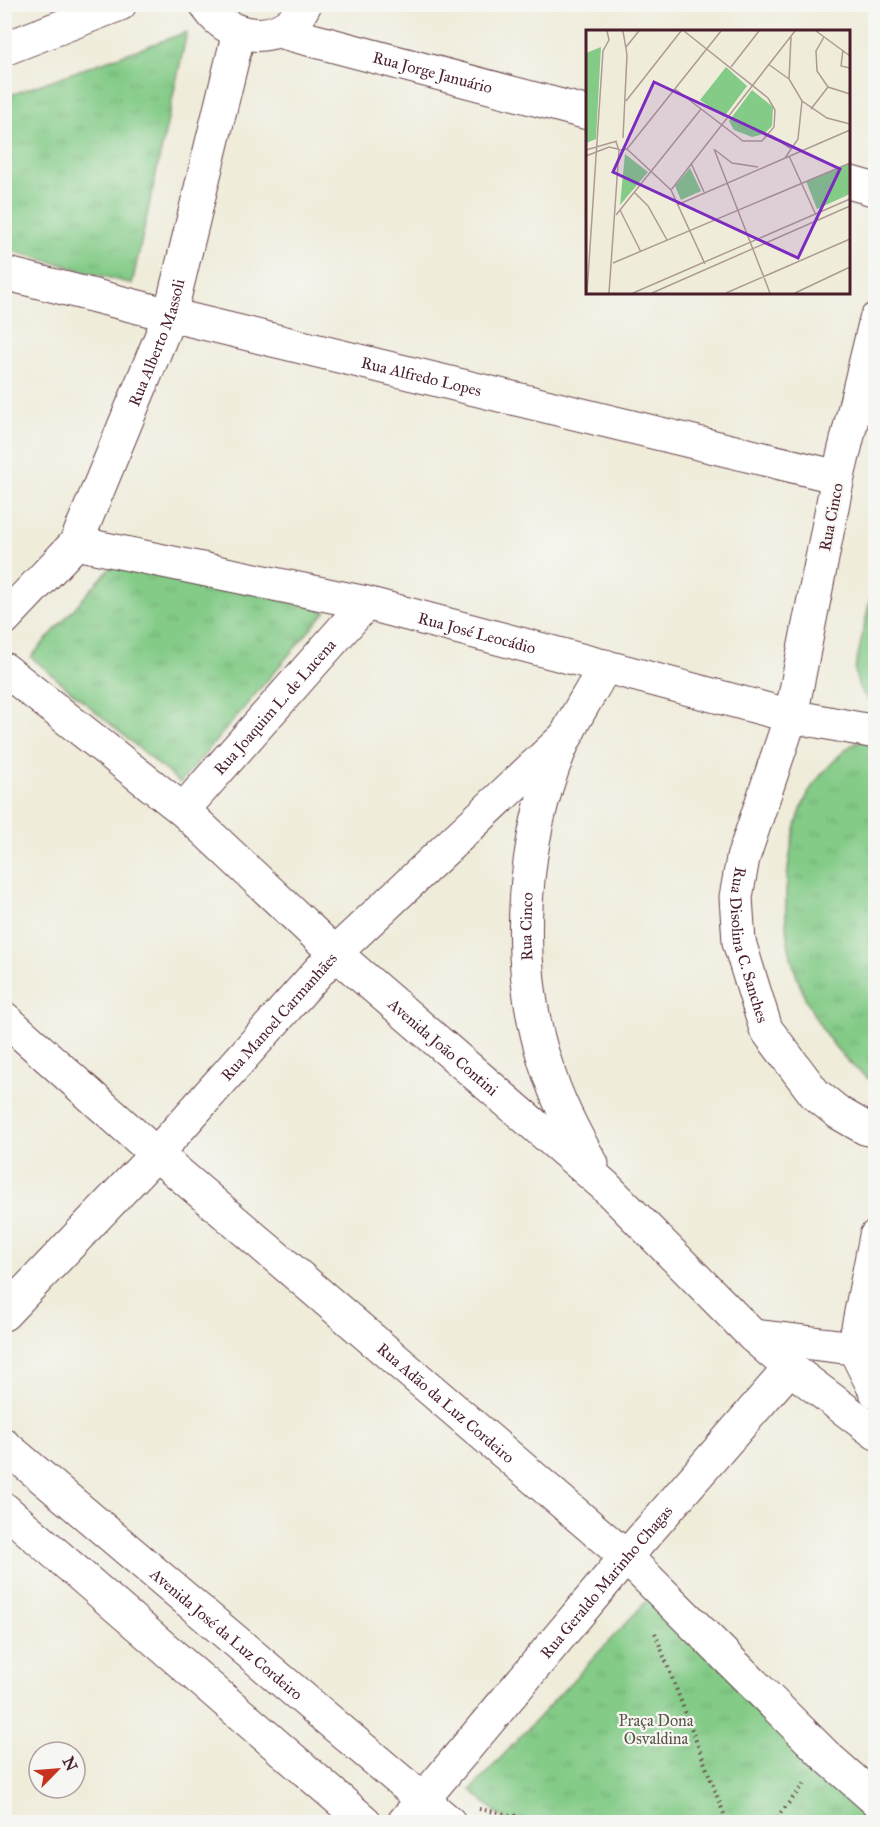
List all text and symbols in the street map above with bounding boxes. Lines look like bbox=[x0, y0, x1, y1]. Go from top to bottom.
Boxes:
inset map bbox=[586, 30, 850, 294]
street label: Rua Jorge Januário bbox=[371, 47, 495, 97]
street label: Rua Alberto Massoli bbox=[124, 276, 188, 409]
street label: Rua Alfredo Lopes bbox=[359, 352, 484, 400]
street label: Rua Cinco bbox=[815, 481, 847, 553]
street label: Rua José Leocádio bbox=[416, 608, 538, 657]
street label: Rua Joaquim L. de Lucena bbox=[210, 635, 339, 778]
street label: Rua Disolina C. Sanches bbox=[727, 866, 773, 1025]
street label: Rua Cinco bbox=[516, 892, 536, 961]
street label: Rua Manoel Carmanhães bbox=[217, 948, 341, 1084]
street label: Avenida João Contini bbox=[384, 993, 503, 1100]
street label: Rua Adão da Luz Cordeiro bbox=[374, 1339, 519, 1467]
street label: Rua Geraldo Marinho Chagas bbox=[536, 1501, 676, 1662]
street label: Avenida José da Luz Cordeiro bbox=[146, 1563, 307, 1704]
park label: Praça Dona Osvaldina bbox=[618, 1711, 694, 1748]
north arrow bbox=[27, 1740, 87, 1800]
text: N bbox=[59, 1754, 82, 1774]

